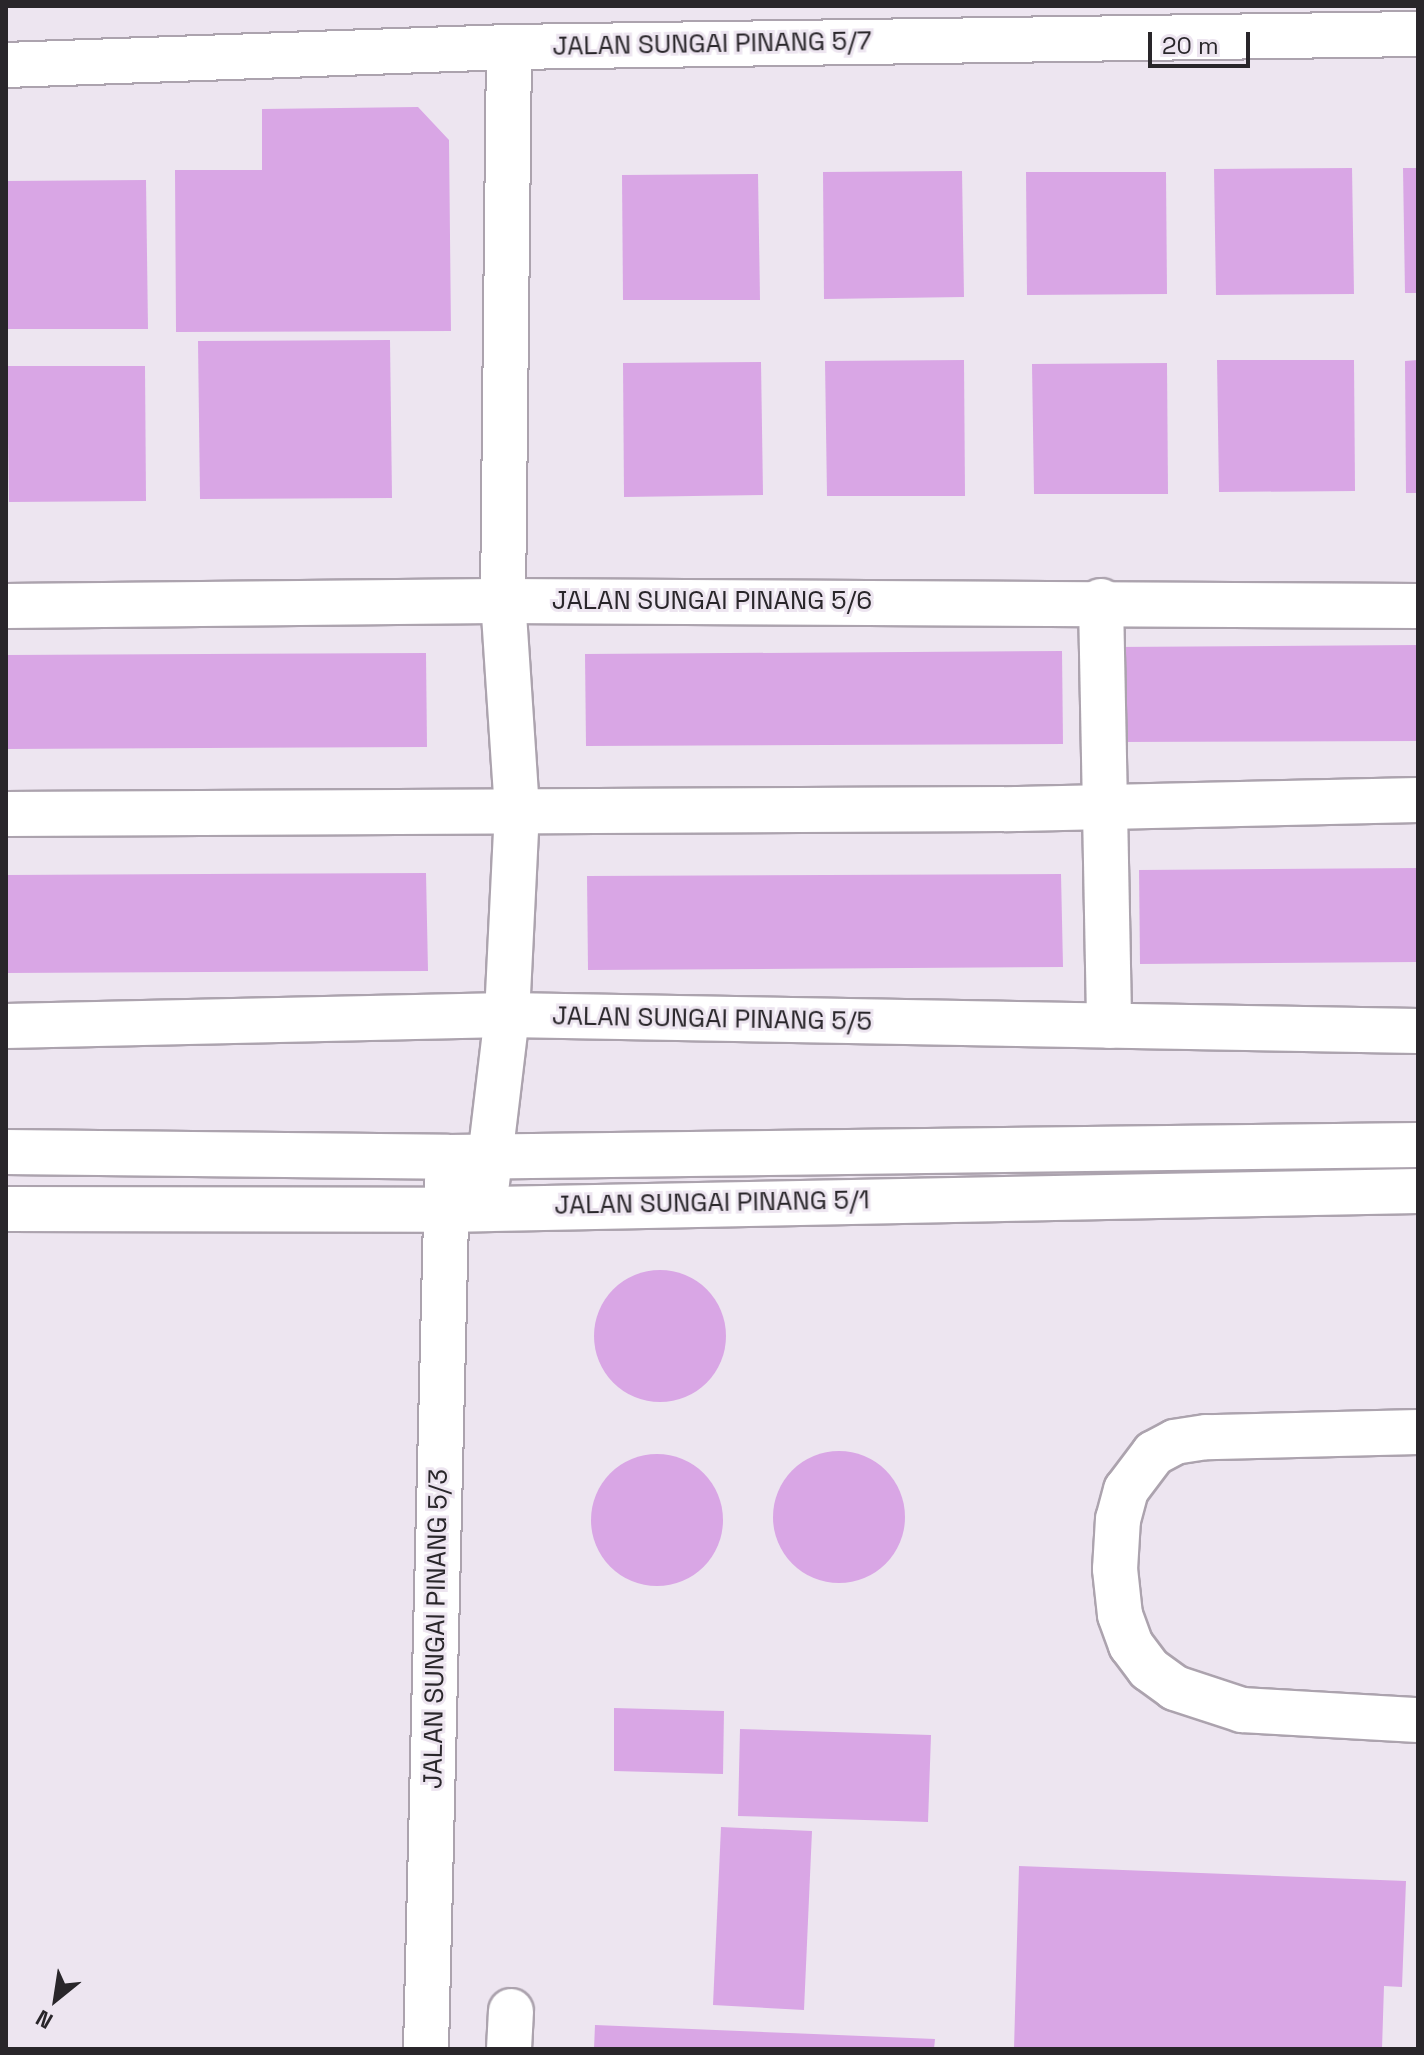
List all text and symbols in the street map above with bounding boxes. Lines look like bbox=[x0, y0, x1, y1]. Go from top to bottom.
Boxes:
scale bar bbox=[1152, 16, 1254, 66]
street label: JALAN SUNGAI PINANG 5/7 bbox=[552, 26, 872, 62]
text: 20 m bbox=[1162, 30, 1219, 61]
street label: JALAN SUNGAI PINANG 5/6 bbox=[552, 585, 872, 617]
street label: JALAN SUNGAI PINANG 5/5 bbox=[552, 1001, 872, 1037]
street label: JALAN SUNGAI PINANG 5/1 bbox=[554, 1185, 870, 1221]
street label: JALAN SUNGAI PINANG 5/3 bbox=[418, 1469, 454, 1789]
north arrow bbox=[16, 1959, 96, 2039]
text: N bbox=[31, 2004, 57, 2036]

